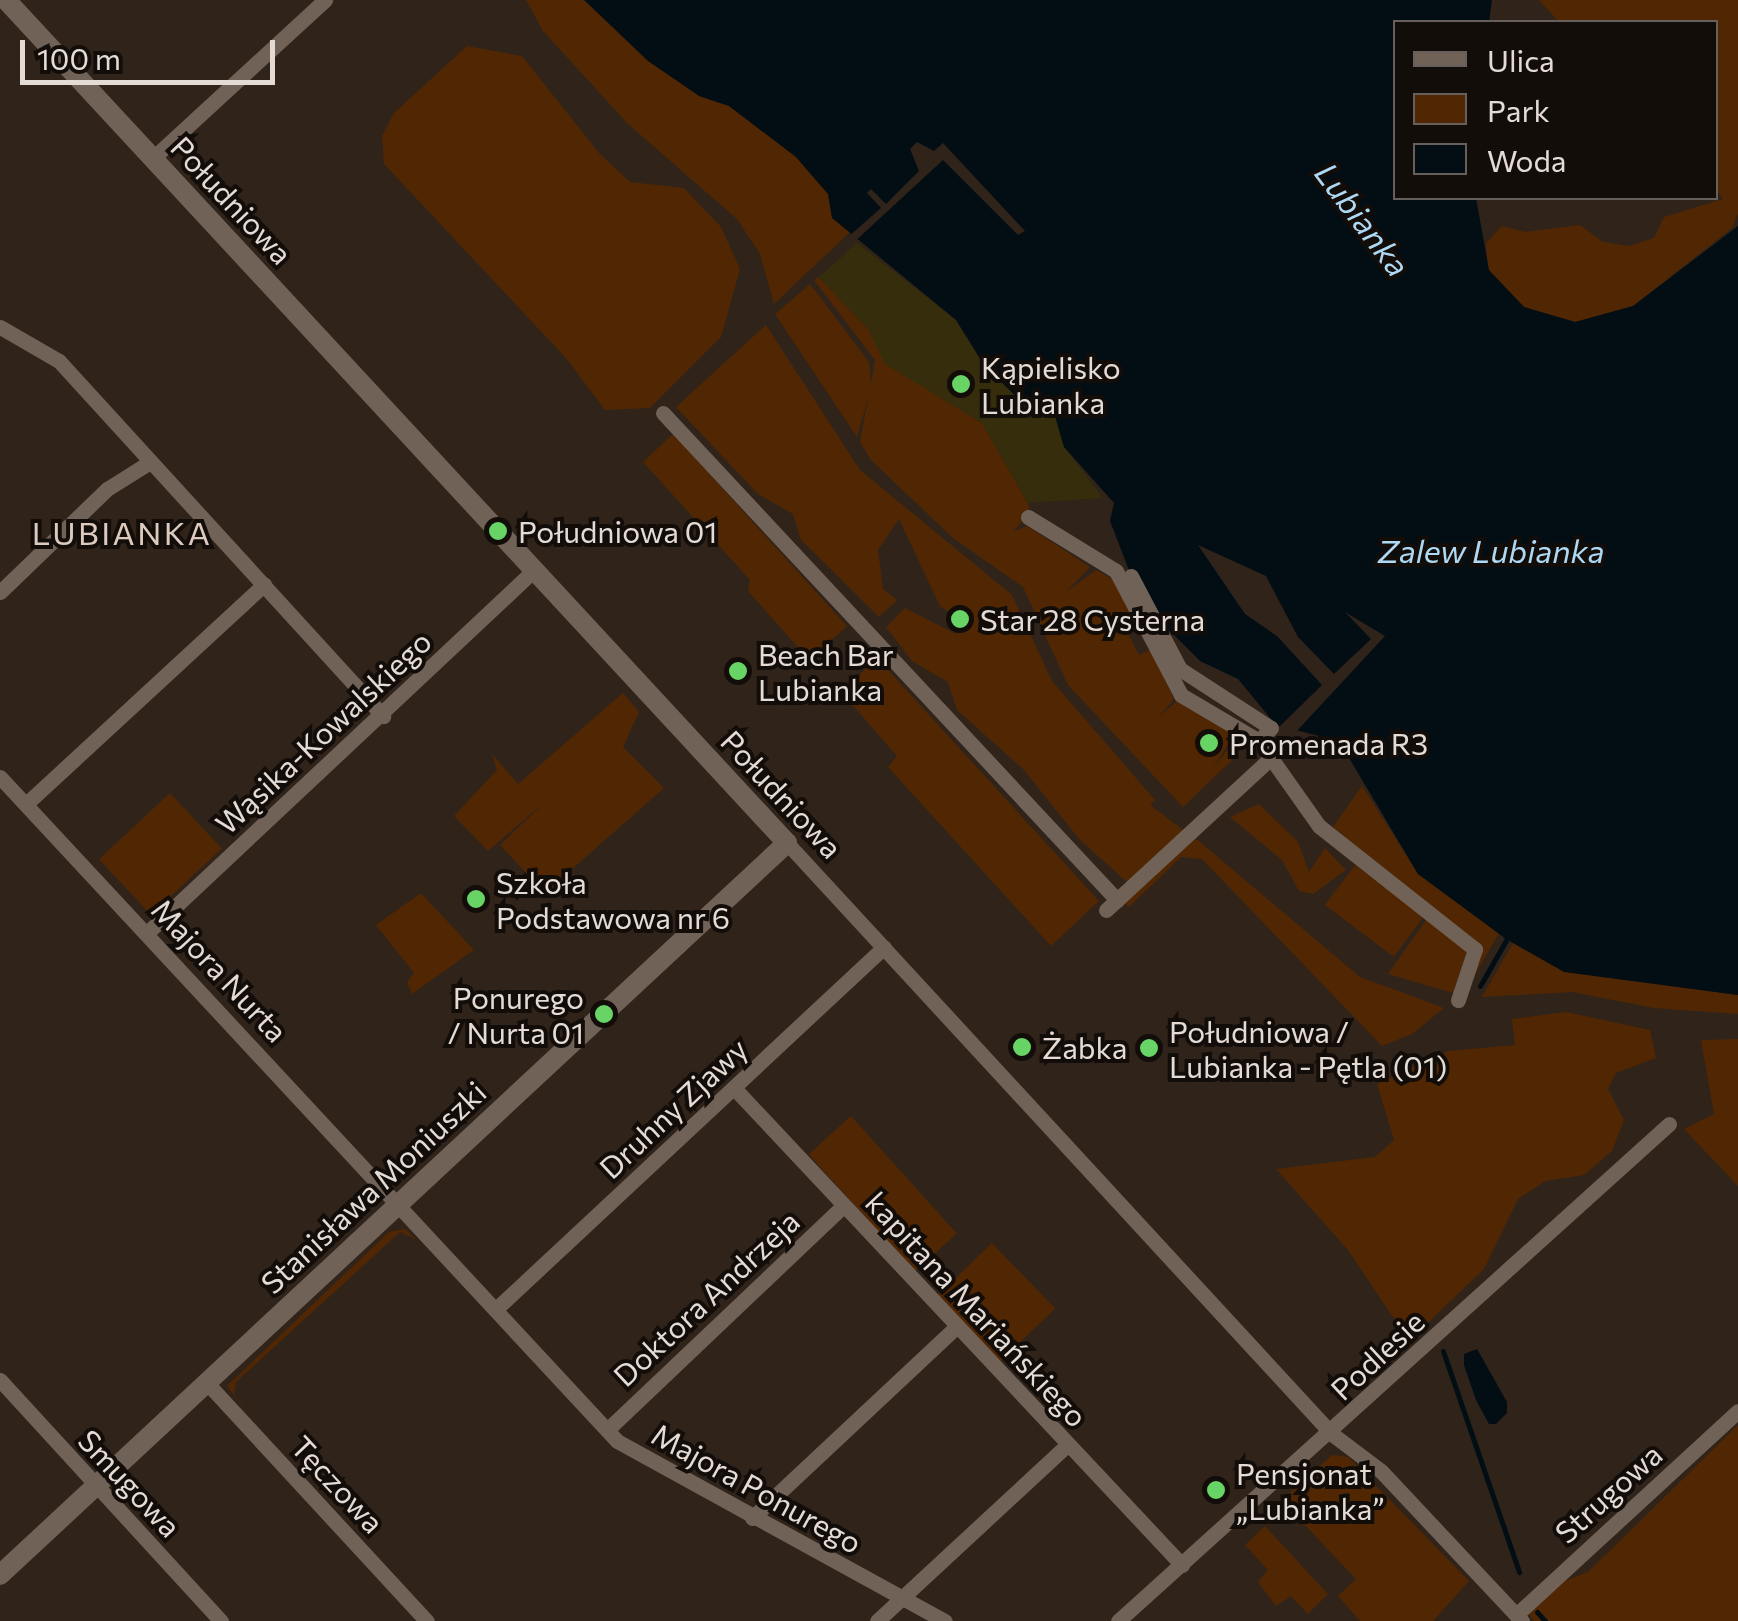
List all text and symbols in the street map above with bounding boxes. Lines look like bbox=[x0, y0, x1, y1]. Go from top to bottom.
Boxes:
scale bar bbox=[25, 20, 280, 82]
legend bbox=[1393, 20, 1718, 200]
text: 100 m bbox=[37, 39, 121, 76]
text: Ulica bbox=[1487, 41, 1555, 78]
text: Park bbox=[1487, 91, 1550, 128]
street label: Południowa bbox=[164, 129, 300, 271]
text: Woda bbox=[1487, 141, 1566, 178]
water label: Lubianka bbox=[1308, 155, 1418, 283]
place label: Kąpielisko Lubianka bbox=[981, 349, 1121, 420]
marker: Kąpielisko Lubianka bbox=[950, 373, 972, 395]
district label: LUBIANKA bbox=[32, 513, 212, 551]
place label: Południowa 01 bbox=[518, 513, 717, 549]
marker: Południowa 01 bbox=[487, 520, 509, 542]
water label: Zalew Lubianka bbox=[1378, 531, 1604, 569]
place label: Star 28 Cysterna bbox=[980, 601, 1205, 637]
marker: Star 28 Cysterna bbox=[949, 608, 971, 630]
street label: Wąsika-Kowalskiego bbox=[208, 623, 438, 841]
place label: Beach Bar Lubianka bbox=[758, 636, 894, 706]
marker: Beach Bar Lubianka bbox=[727, 660, 749, 682]
street label: Południowa bbox=[714, 723, 850, 865]
place label: Promenada R3 bbox=[1229, 725, 1428, 761]
marker: Promenada R3 bbox=[1198, 732, 1220, 754]
place label: Szkoła Podstawowa nr 6 bbox=[496, 864, 730, 934]
marker: Szkoła Podstawowa nr 6 bbox=[465, 888, 487, 910]
street label: Majora Nurta bbox=[145, 891, 295, 1049]
place label: Ponurego / Nurta 01 bbox=[447, 979, 584, 1050]
marker: Ponurego / Nurta 01 bbox=[593, 1003, 615, 1025]
place label: Południowa / Lubianka - Pętla (01) bbox=[1169, 1013, 1447, 1084]
place label: Żabka bbox=[1042, 1029, 1128, 1065]
street label: Druhny Zjawy bbox=[592, 1030, 754, 1186]
marker: Żabka bbox=[1011, 1036, 1033, 1058]
marker: Południowa / Lubianka - Pętla (01) bbox=[1138, 1037, 1160, 1059]
street label: Stanisława Moniuszki bbox=[253, 1074, 493, 1300]
street label: kapitana Mariańskiego bbox=[859, 1184, 1095, 1434]
street label: Doktora Andrzeja bbox=[606, 1203, 806, 1393]
street label: Podlesie bbox=[1323, 1303, 1431, 1407]
street label: Majora Ponurego bbox=[646, 1415, 868, 1561]
street label: Smugowa bbox=[71, 1422, 189, 1544]
street label: Tęczowa bbox=[284, 1428, 392, 1540]
street label: Strugowa bbox=[1547, 1436, 1669, 1550]
place label: Pensjonat „Lubianka” bbox=[1236, 1455, 1385, 1526]
marker: Pensjonat „Lubianka” bbox=[1205, 1479, 1227, 1501]

